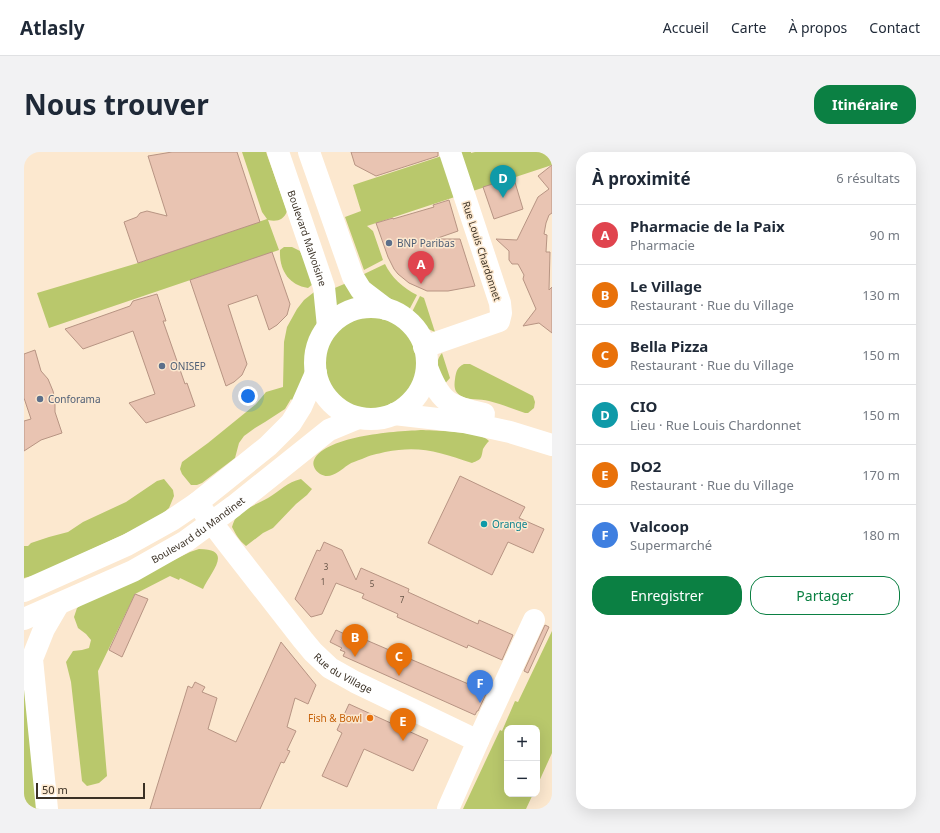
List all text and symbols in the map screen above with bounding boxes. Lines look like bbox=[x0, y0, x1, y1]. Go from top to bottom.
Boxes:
text: Atlasly bbox=[20, 15, 85, 41]
text: Accueil bbox=[663, 18, 709, 37]
text: Carte bbox=[731, 18, 766, 37]
text: À propos bbox=[788, 18, 847, 37]
text: Contact bbox=[869, 18, 920, 37]
text: Nous trouver bbox=[24, 85, 209, 123]
button: Itinéraire bbox=[814, 85, 916, 124]
pin: D bbox=[490, 165, 516, 198]
text: À proximité bbox=[592, 167, 691, 190]
text: 6 résultats bbox=[836, 169, 900, 187]
street label: Boulevard Malvoisine bbox=[285, 188, 330, 288]
street label: Rue Louis Chardonnet bbox=[459, 199, 505, 303]
text: Pharmacie de la Paix bbox=[630, 216, 785, 236]
text: A bbox=[601, 226, 610, 244]
text: 90 m bbox=[870, 226, 900, 244]
place label: BNP Paribas bbox=[397, 236, 455, 250]
text: Pharmacie bbox=[630, 236, 695, 254]
marker: BNP Paribas bbox=[384, 238, 394, 248]
pin: A bbox=[408, 251, 434, 284]
text: Le Village bbox=[630, 276, 702, 296]
text: B bbox=[601, 286, 609, 304]
text: 130 m bbox=[862, 286, 900, 304]
text: Restaurant · Rue du Village bbox=[630, 296, 794, 314]
text: Bella Pizza bbox=[630, 336, 708, 356]
text: C bbox=[601, 346, 609, 364]
text: 150 m bbox=[862, 346, 900, 364]
text: Restaurant · Rue du Village bbox=[630, 356, 794, 374]
place label: ONISEP bbox=[170, 359, 206, 373]
marker: ONISEP bbox=[157, 361, 167, 371]
your location bbox=[238, 386, 258, 406]
place label: Conforama bbox=[48, 392, 101, 406]
marker: Conforama bbox=[35, 394, 45, 404]
text: CIO bbox=[630, 396, 657, 416]
text: D bbox=[600, 406, 610, 424]
text: 150 m bbox=[862, 406, 900, 424]
text: Lieu · Rue Louis Chardonnet bbox=[630, 416, 801, 434]
text: DO2 bbox=[630, 456, 661, 476]
text: E bbox=[601, 466, 609, 484]
text: 170 m bbox=[862, 466, 900, 484]
text: Restaurant · Rue du Village bbox=[630, 476, 794, 494]
street label: Boulevard du Mandinet bbox=[148, 493, 248, 566]
text: Valcoop bbox=[630, 516, 689, 536]
place label: Orange bbox=[492, 517, 528, 531]
marker: Orange bbox=[479, 519, 489, 529]
text: F bbox=[601, 526, 609, 544]
text: 180 m bbox=[862, 526, 900, 544]
text: Supermarché bbox=[630, 536, 712, 554]
house number: 3 bbox=[324, 561, 329, 572]
house number: 1 bbox=[321, 576, 325, 587]
button: Enregistrer bbox=[592, 576, 742, 615]
button: Partager bbox=[750, 576, 900, 615]
house number: 5 bbox=[370, 578, 375, 589]
house number: 7 bbox=[400, 594, 405, 605]
pin: B bbox=[342, 624, 368, 657]
pin: C bbox=[386, 643, 412, 676]
street label: Rue du Village bbox=[311, 649, 375, 696]
pin: F bbox=[467, 670, 493, 703]
pin: E bbox=[390, 708, 416, 741]
place label: Fish & Bowl bbox=[308, 711, 362, 725]
marker: Fish & Bowl bbox=[365, 713, 375, 723]
map controls bbox=[504, 725, 540, 797]
button: + bbox=[504, 725, 540, 761]
button: − bbox=[504, 761, 540, 797]
scale bar bbox=[36, 781, 145, 800]
text: 50 m bbox=[42, 782, 68, 797]

